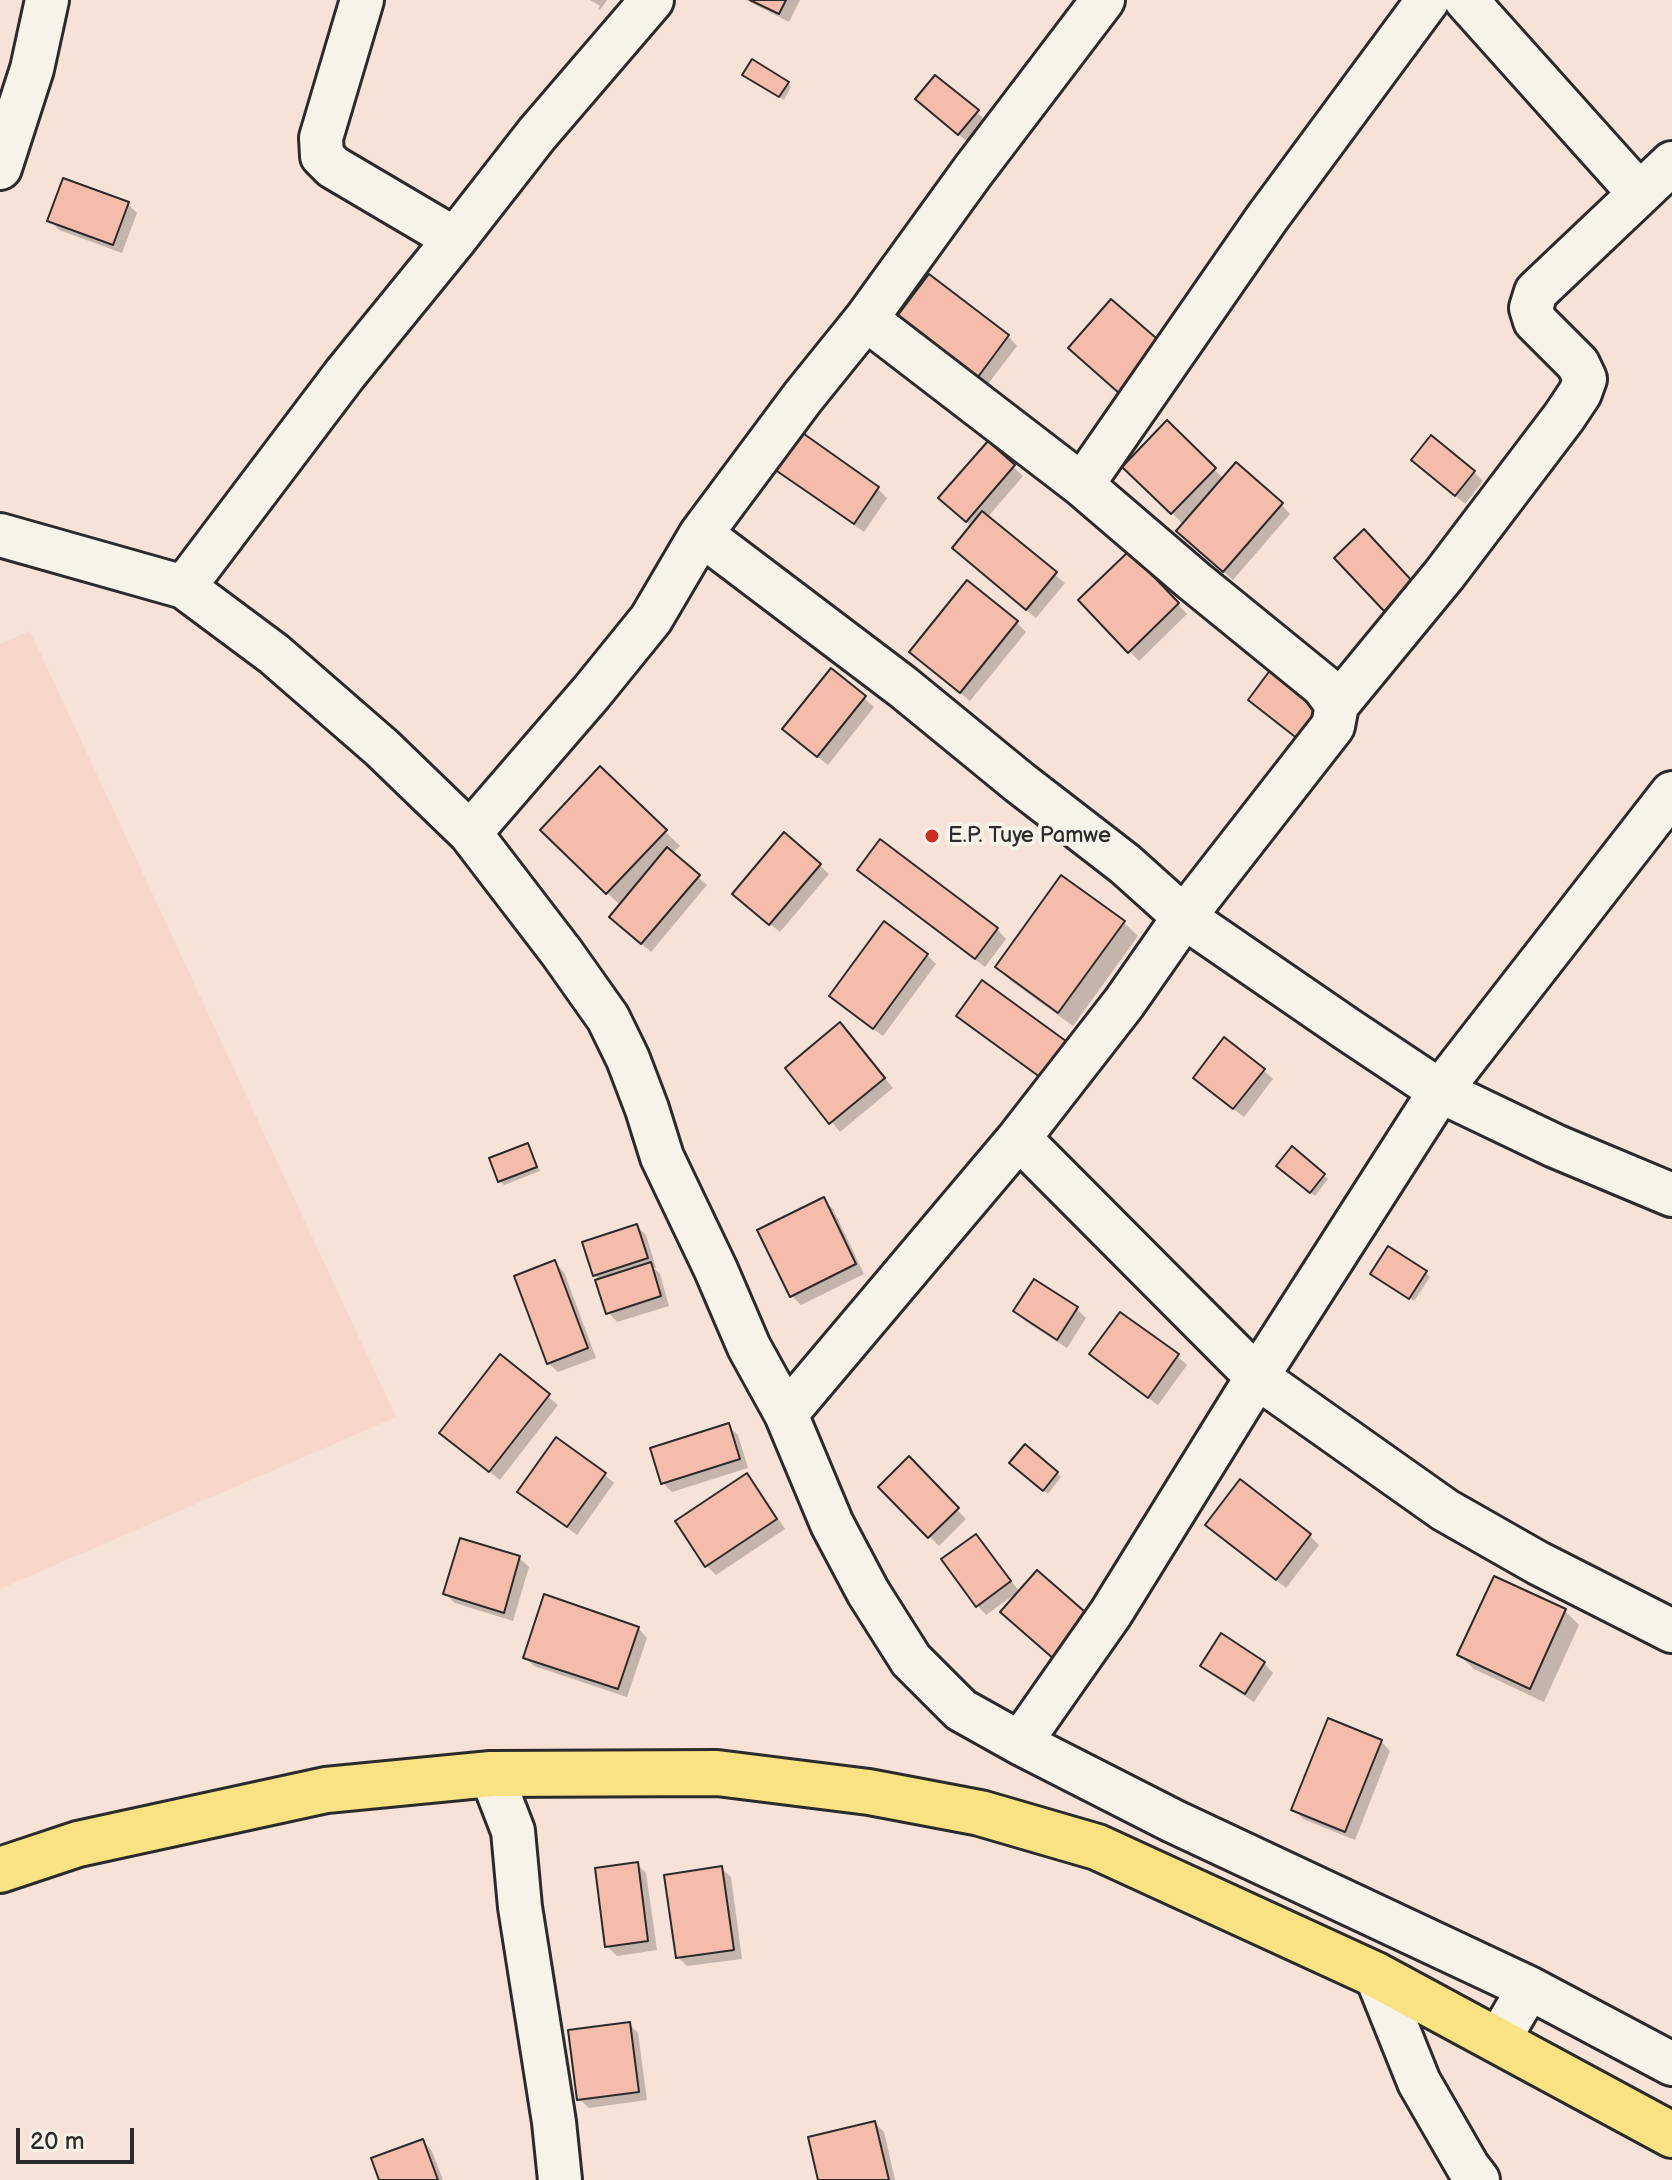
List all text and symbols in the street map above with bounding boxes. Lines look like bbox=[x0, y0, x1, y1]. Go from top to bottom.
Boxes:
place label: E.P. Tuye Pamwe bbox=[948, 823, 1111, 849]
marker: E.P. Tuye Pamwe bbox=[923, 827, 941, 845]
scale bar bbox=[20, 2112, 138, 2162]
text: 20 m bbox=[30, 2127, 85, 2156]

